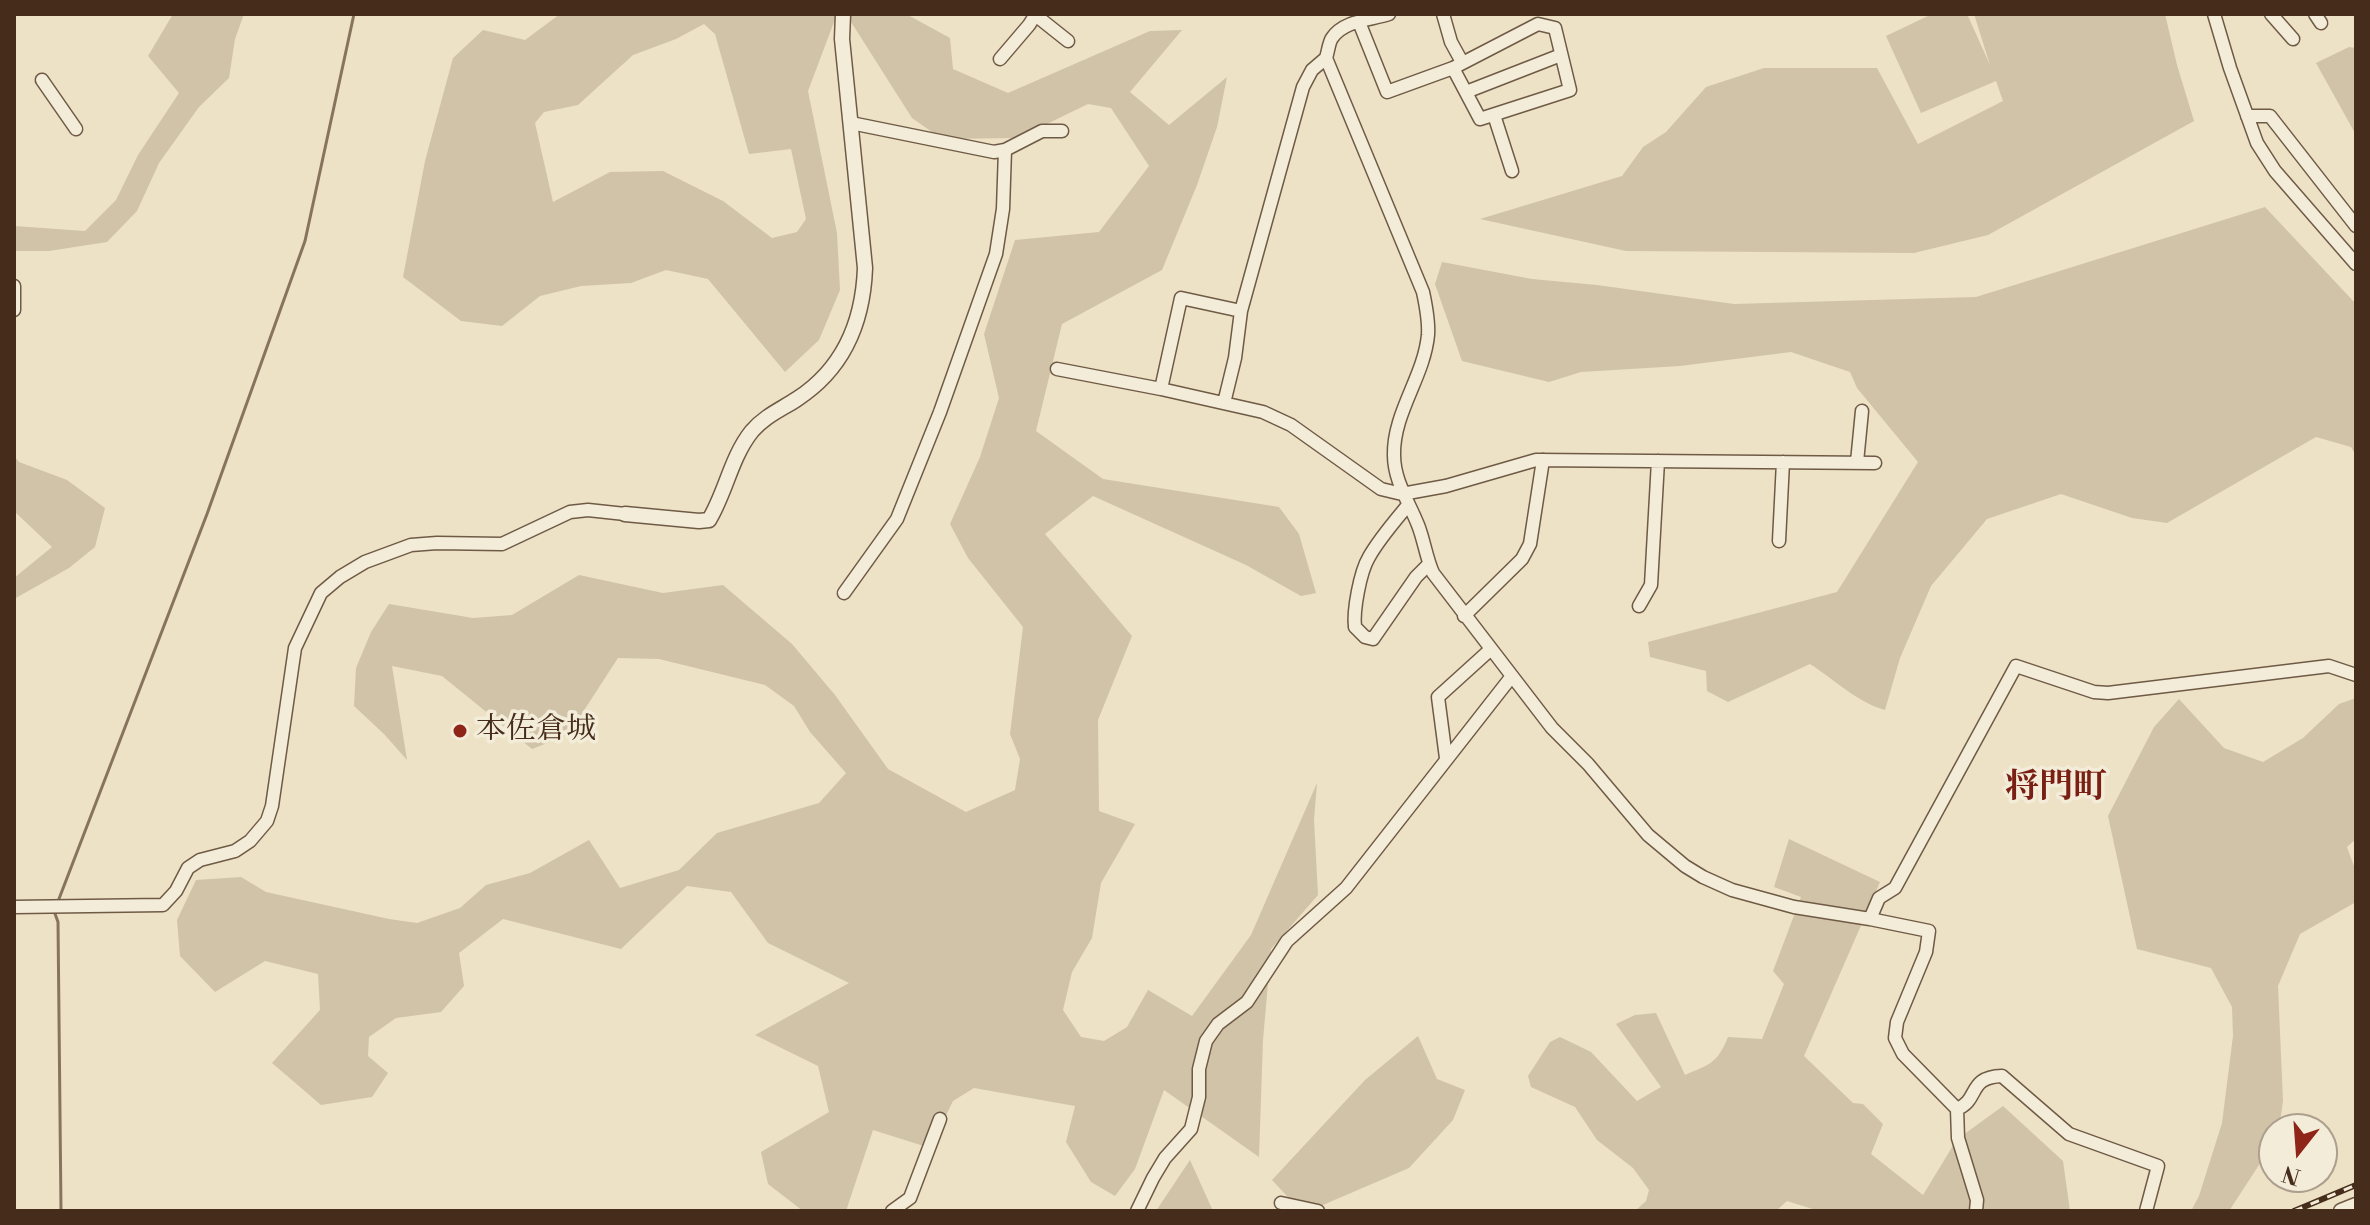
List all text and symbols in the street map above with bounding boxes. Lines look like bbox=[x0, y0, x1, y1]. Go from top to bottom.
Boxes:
place label: 本佐倉城 bbox=[476, 713, 596, 749]
marker: 本佐倉城 bbox=[451, 722, 469, 740]
district label: 将門町 bbox=[2005, 769, 2107, 809]
north arrow bbox=[2258, 1113, 2338, 1193]
text: N bbox=[2279, 1159, 2304, 1190]

